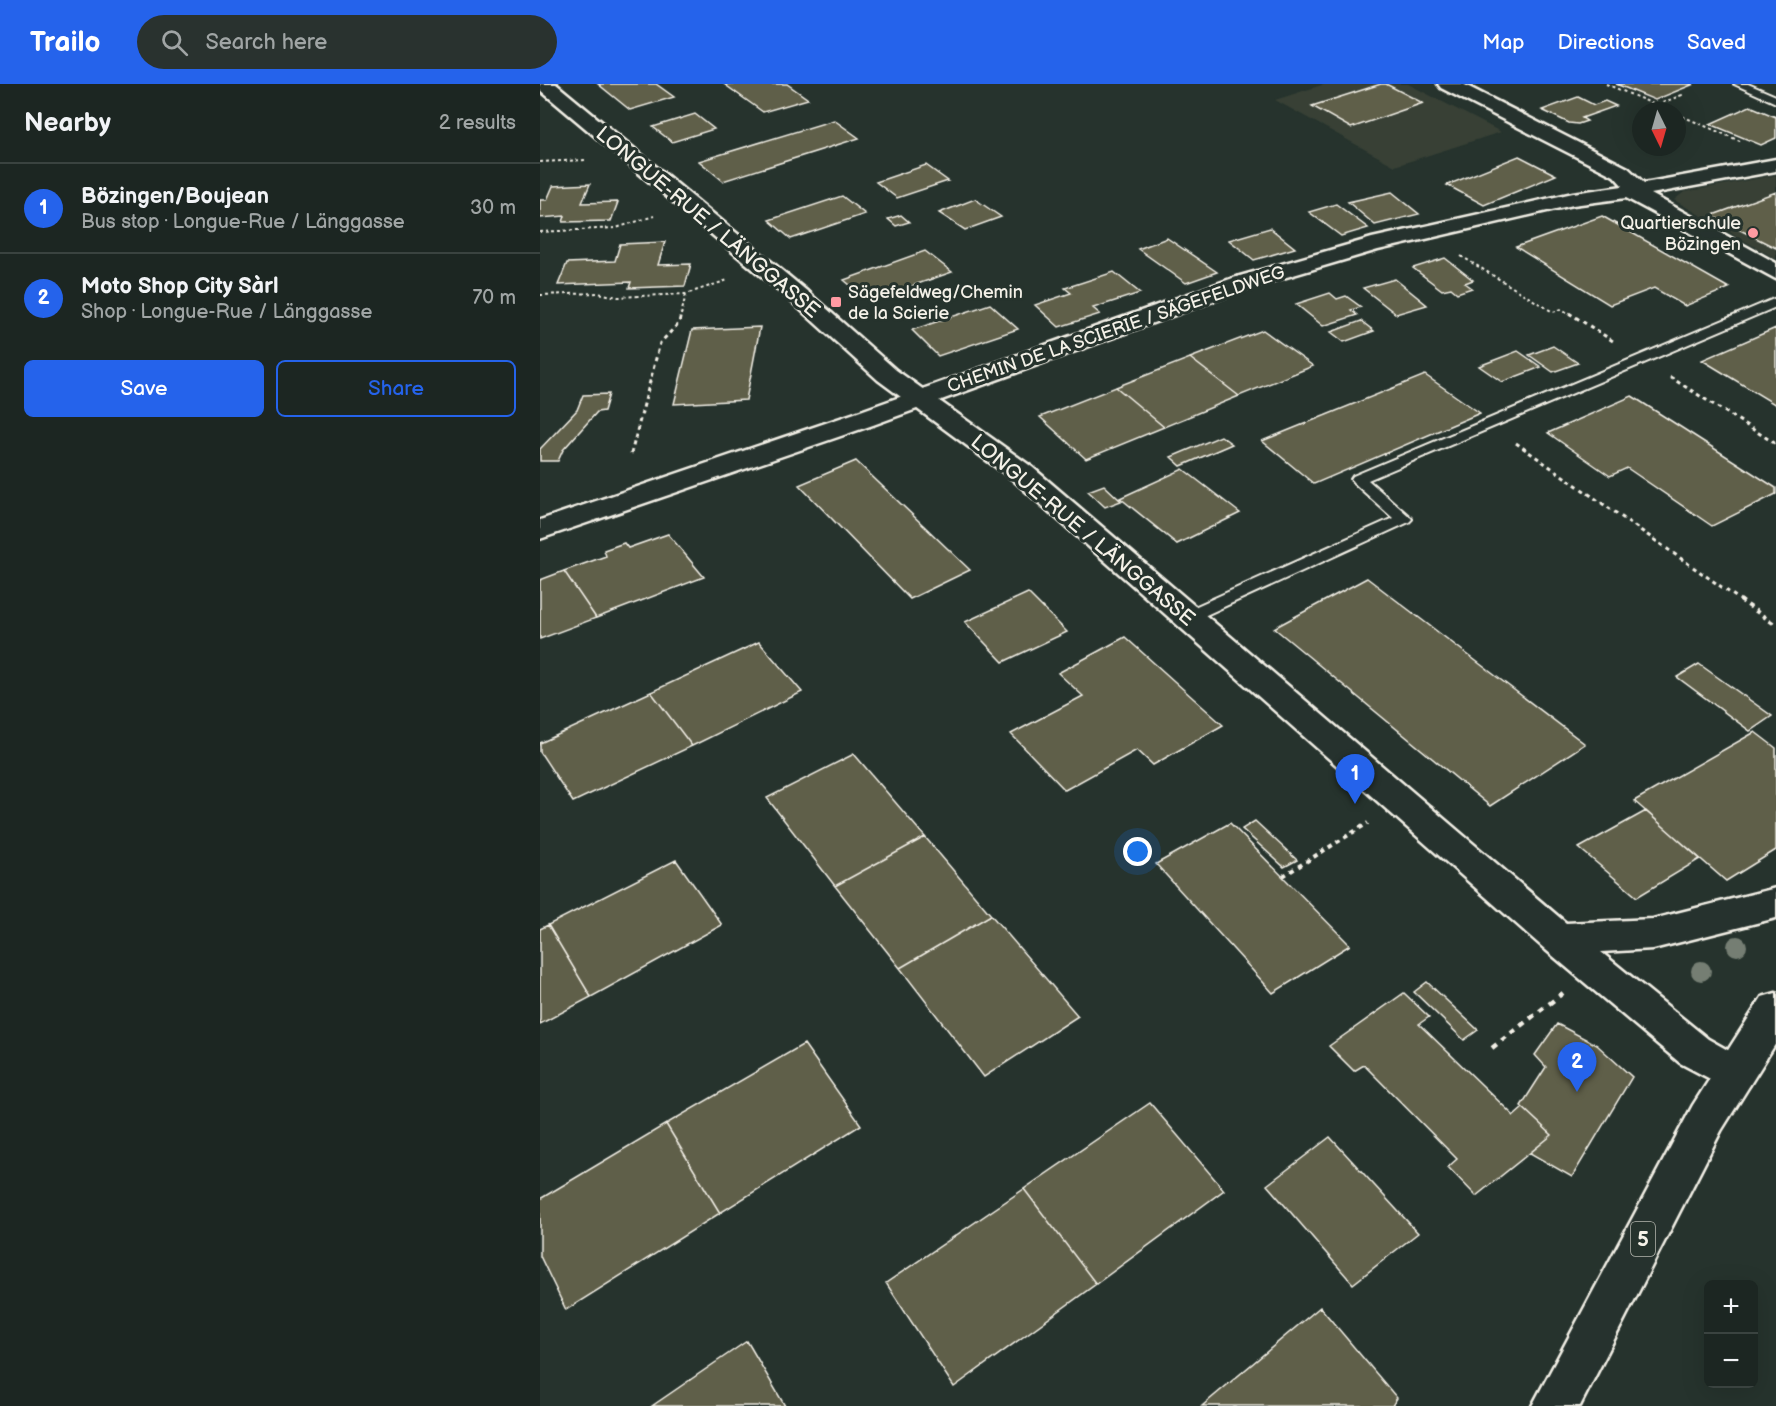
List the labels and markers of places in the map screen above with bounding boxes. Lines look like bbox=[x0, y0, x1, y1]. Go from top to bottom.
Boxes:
place label: Quartierschule Bözingen bbox=[1620, 213, 1741, 255]
marker: Quartierschule Bözingen bbox=[1746, 226, 1760, 240]
place label: Sägefeldweg/Chemin de la Scierie bbox=[848, 282, 1023, 324]
marker: Sägefeldweg/Chemin de la Scierie bbox=[829, 295, 843, 309]
pin: 1 bbox=[1336, 754, 1374, 804]
pin: 2 bbox=[1558, 1042, 1596, 1092]

